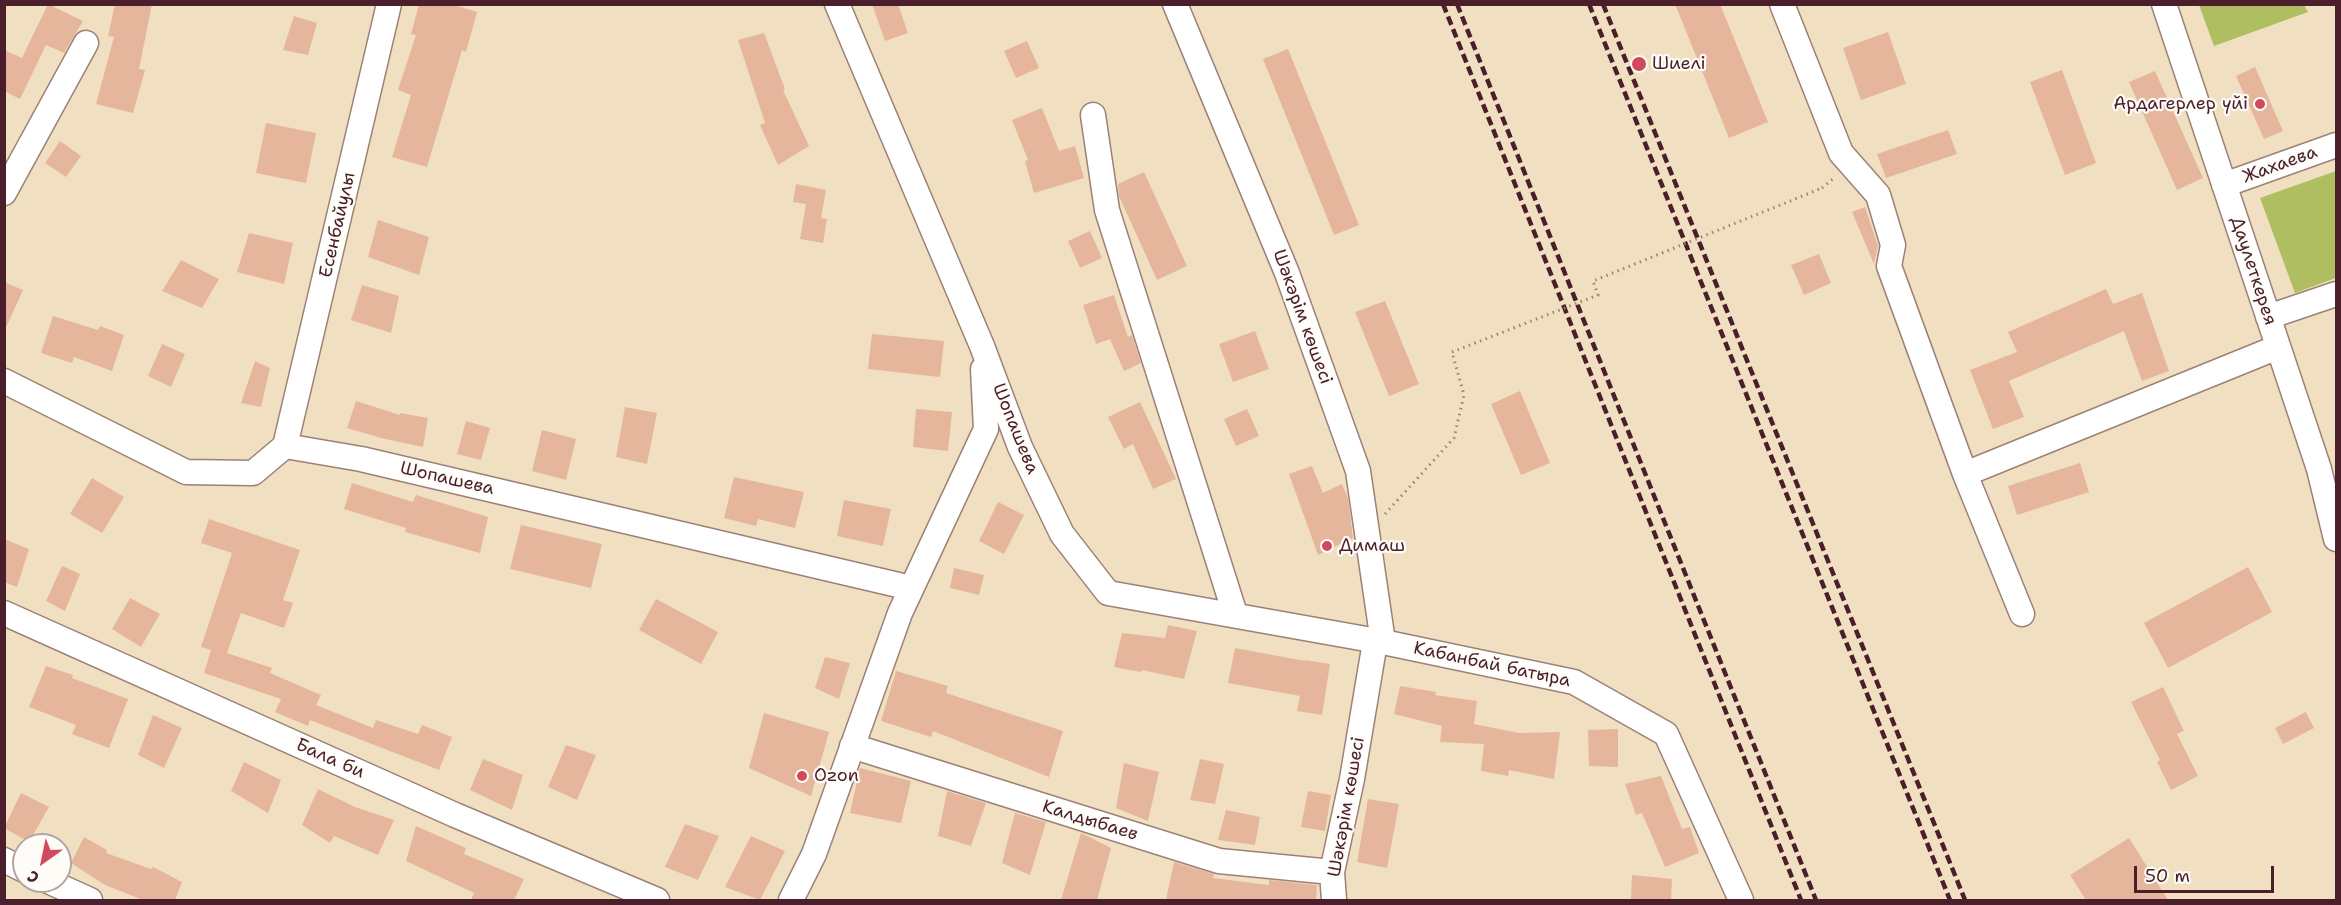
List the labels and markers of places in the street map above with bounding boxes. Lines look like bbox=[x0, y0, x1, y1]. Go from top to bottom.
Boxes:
place label: Шиелі bbox=[1652, 53, 1706, 75]
marker: Шиелі bbox=[1630, 55, 1648, 73]
place label: Ардагерлер үйі bbox=[2113, 93, 2248, 115]
marker: Ардагерлер үйі bbox=[2253, 97, 2267, 111]
place label: Димаш bbox=[1339, 535, 1405, 557]
marker: Димаш bbox=[1320, 539, 1334, 553]
place label: Ozon bbox=[814, 765, 859, 787]
marker: Ozon bbox=[795, 769, 809, 783]

